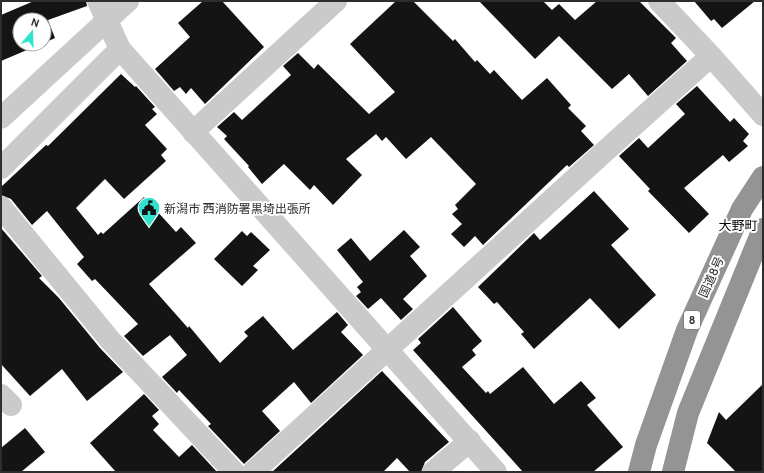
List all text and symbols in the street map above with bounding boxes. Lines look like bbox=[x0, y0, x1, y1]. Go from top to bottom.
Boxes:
north arrow bbox=[12, 12, 52, 52]
text: N bbox=[29, 15, 41, 30]
public building icon: 新潟市 西消防署黒埼出張所 bbox=[136, 195, 162, 228]
place label: 新潟市 西消防署黒埼出張所 bbox=[164, 201, 311, 216]
district label: 大野町 bbox=[718, 217, 758, 233]
street label: 国道8号 bbox=[695, 254, 727, 300]
road number: 8 bbox=[684, 311, 700, 329]

